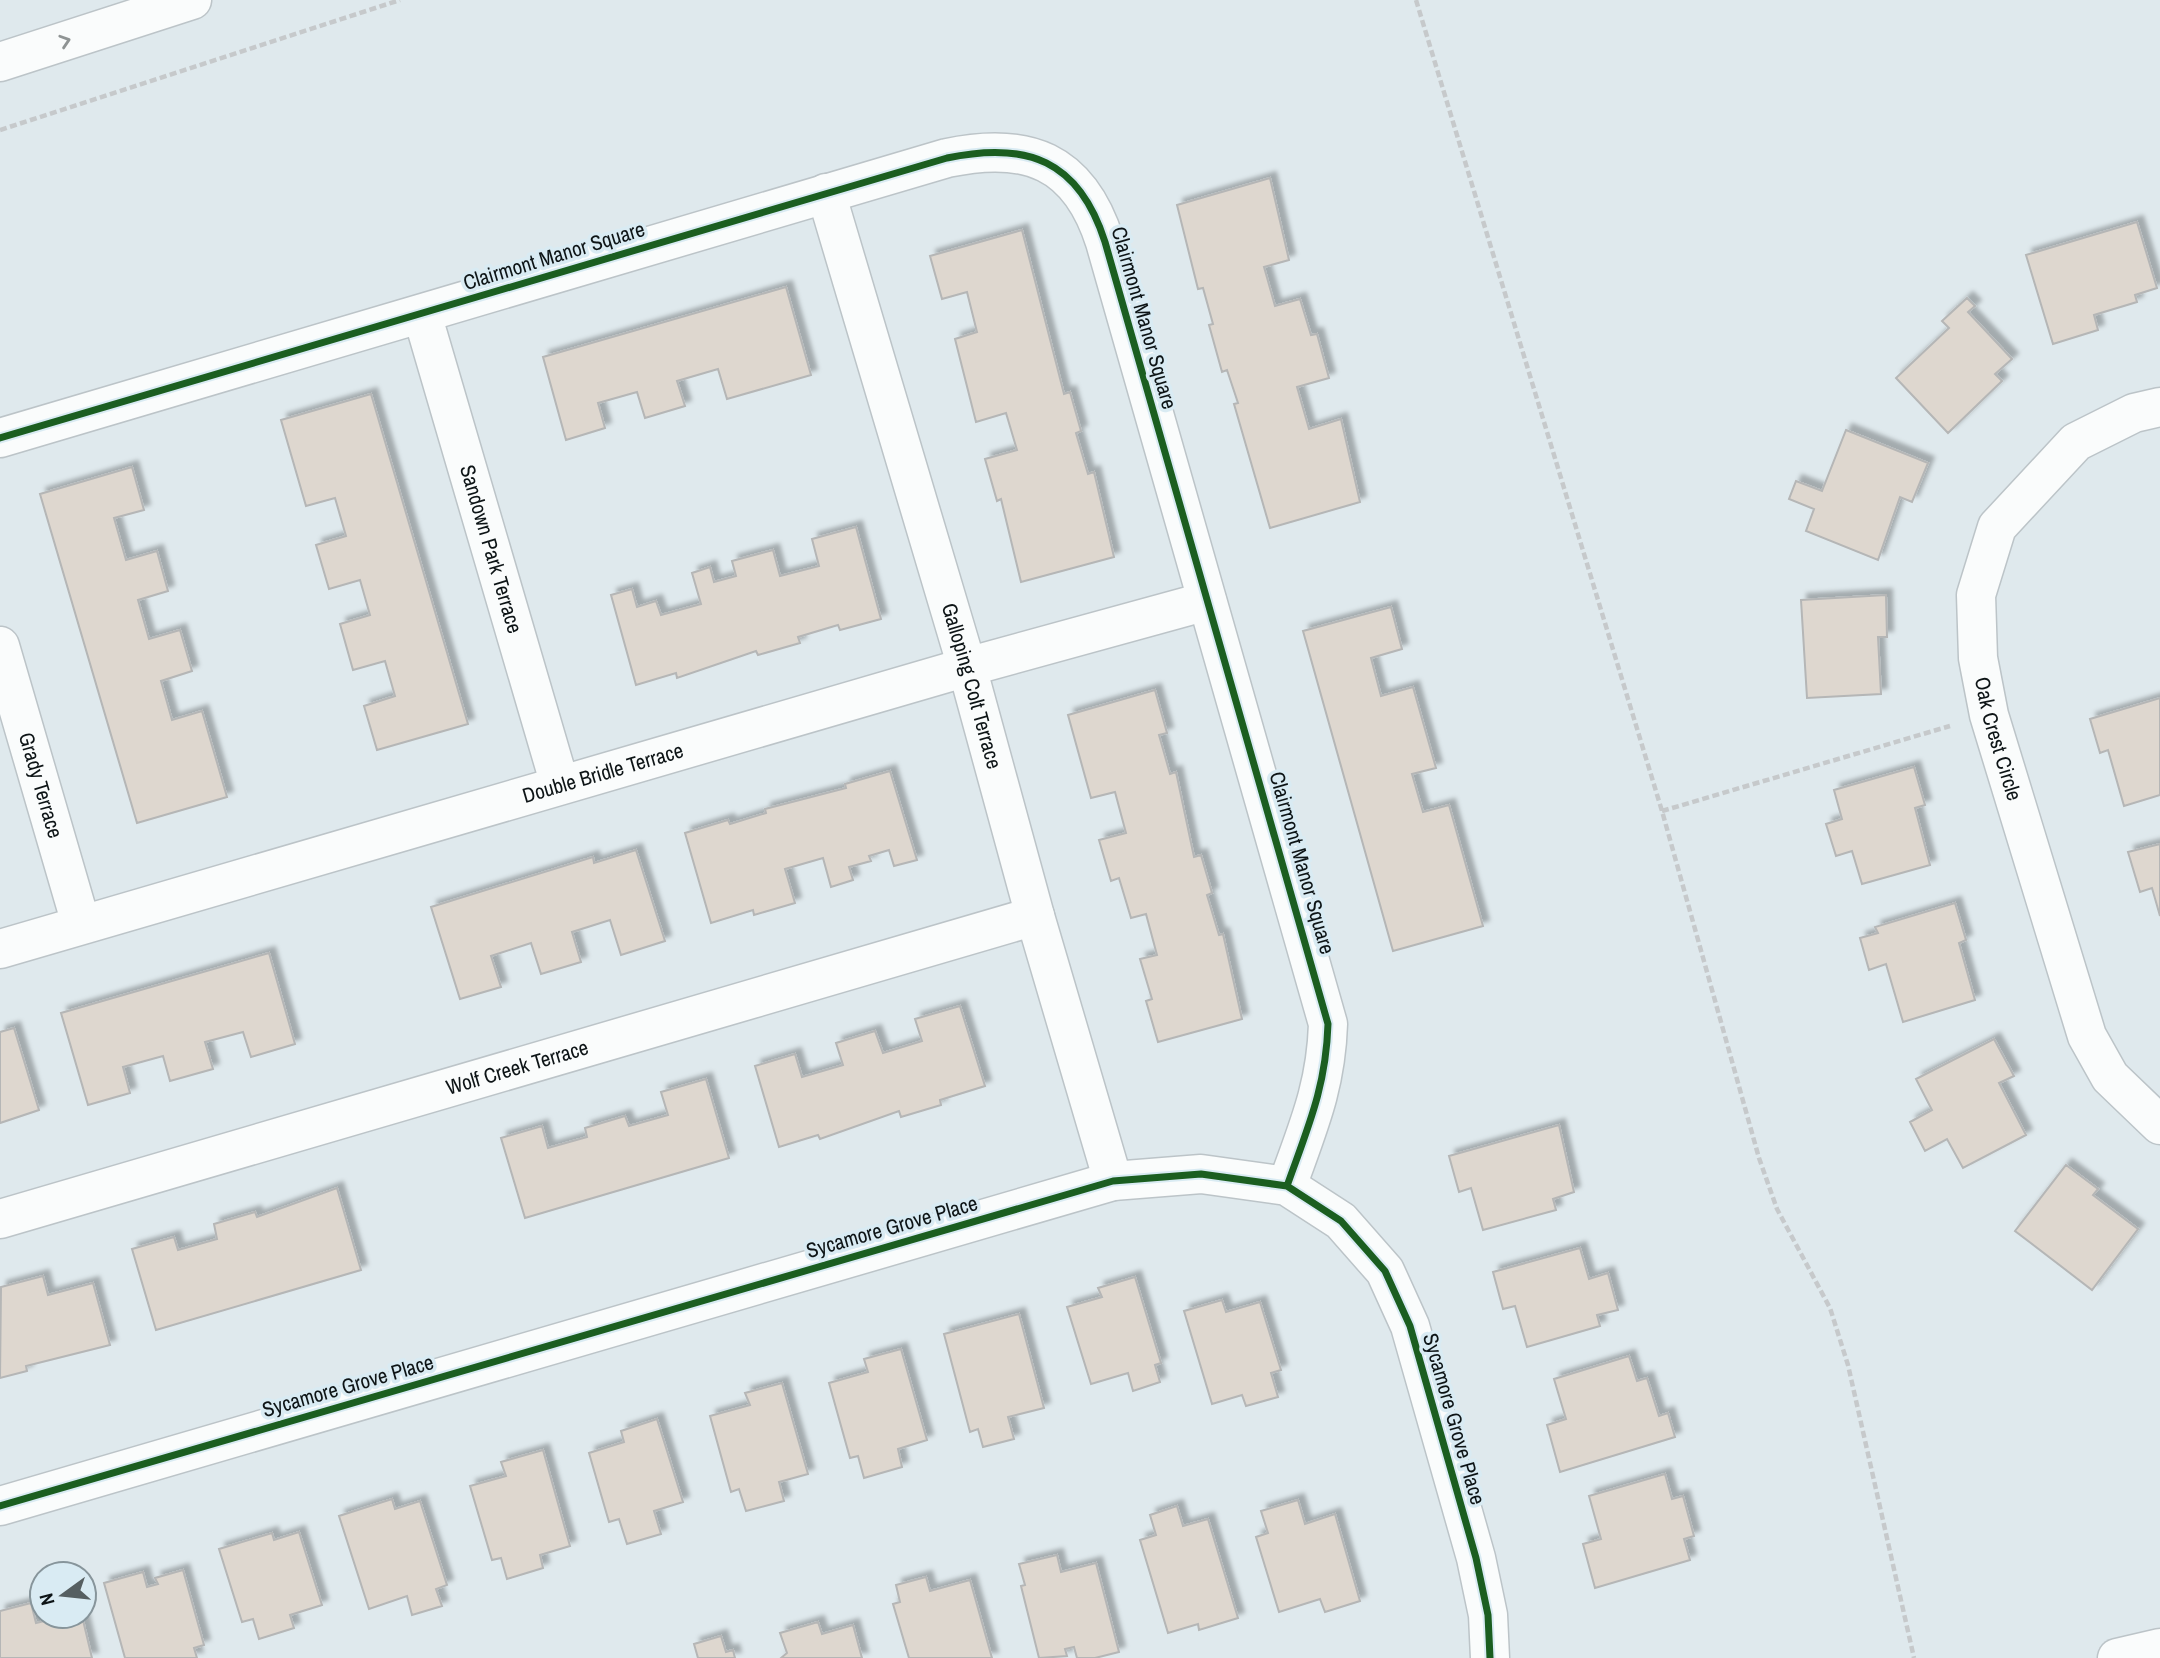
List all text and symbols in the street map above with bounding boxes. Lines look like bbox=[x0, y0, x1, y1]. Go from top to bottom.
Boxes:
one-way arrow bbox=[58, 35, 71, 49]
street label: Clairmont Manor Square bbox=[459, 214, 648, 297]
street label: Clairmont Manor Square bbox=[1105, 223, 1184, 412]
street label: Sandown Park Terrace bbox=[453, 461, 530, 637]
street label: Galloping Colt Terrace bbox=[935, 599, 1009, 772]
street label: Oak Crest Circle bbox=[1968, 674, 2029, 804]
street label: Grady Terrace bbox=[12, 729, 70, 841]
street label: Double Bridle Terrace bbox=[519, 735, 687, 810]
street label: Clairmont Manor Square bbox=[1263, 768, 1342, 957]
street label: Wolf Creek Terrace bbox=[443, 1033, 592, 1102]
street label: Sycamore Grove Place bbox=[803, 1188, 981, 1265]
street label: Sycamore Grove Place bbox=[1416, 1330, 1493, 1508]
street label: Sycamore Grove Place bbox=[259, 1347, 437, 1424]
north arrow bbox=[28, 1560, 98, 1630]
text: N bbox=[33, 1591, 61, 1608]

